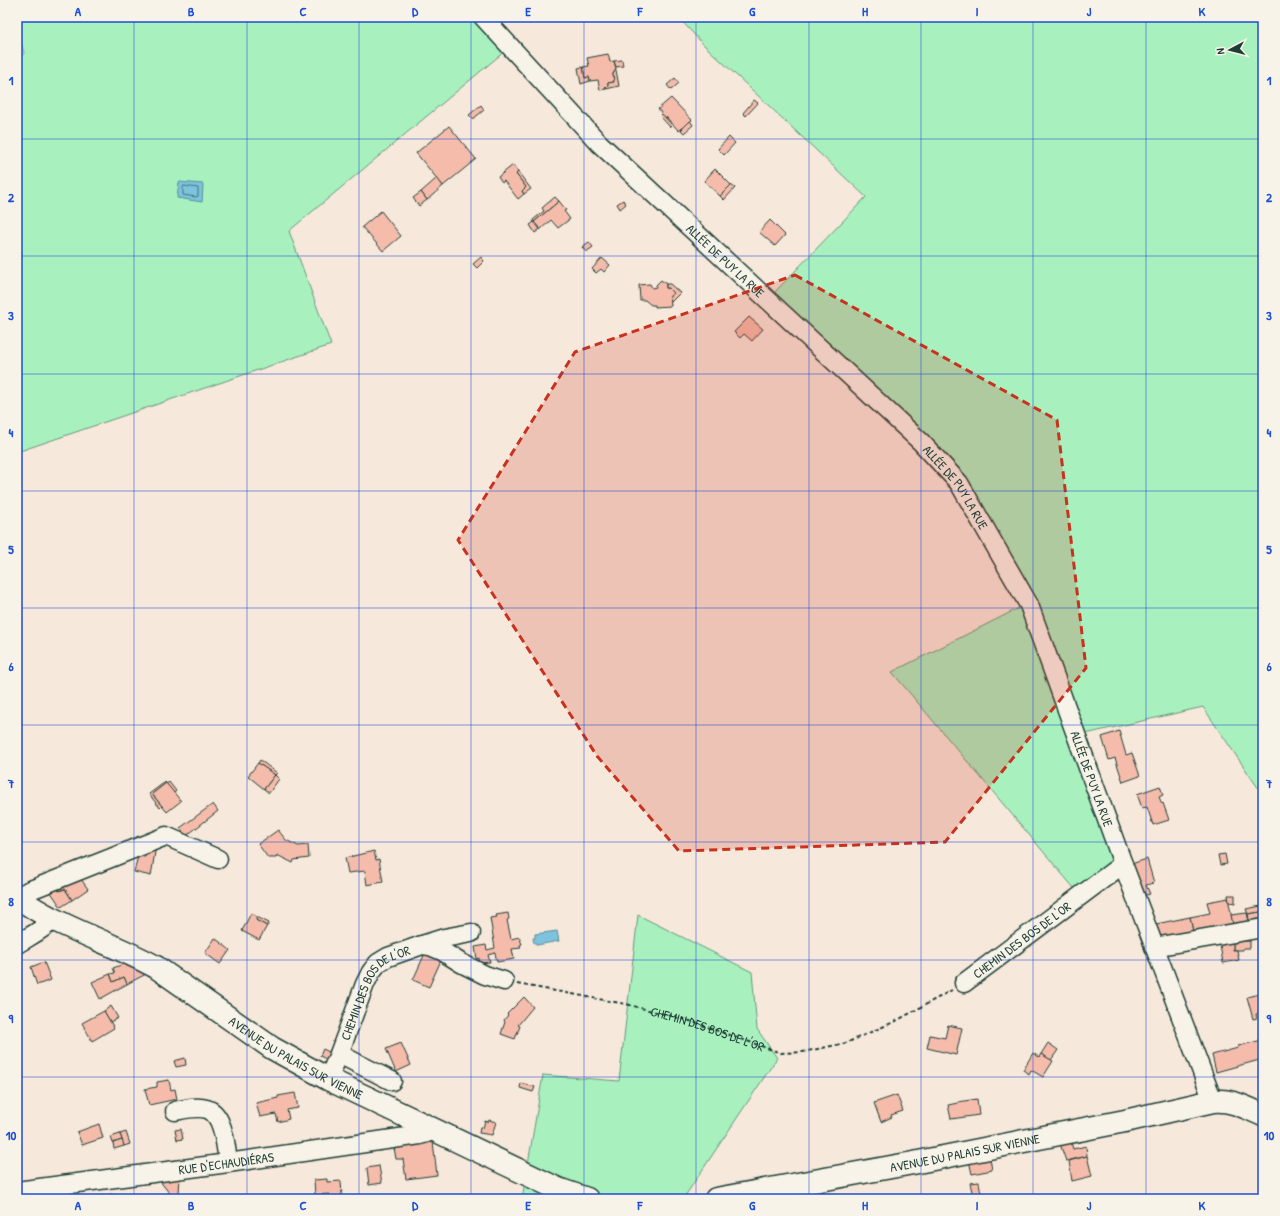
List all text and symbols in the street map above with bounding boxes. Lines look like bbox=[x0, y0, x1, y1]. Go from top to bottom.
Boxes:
text: A bbox=[75, 2, 82, 20]
text: B bbox=[188, 2, 195, 20]
text: C bbox=[299, 2, 307, 20]
text: D bbox=[412, 2, 419, 20]
text: E bbox=[525, 2, 531, 20]
text: F bbox=[637, 2, 644, 20]
text: G bbox=[749, 2, 756, 20]
text: H bbox=[862, 2, 868, 20]
text: I bbox=[975, 2, 979, 20]
text: J bbox=[1087, 2, 1092, 20]
text: K bbox=[1199, 2, 1206, 20]
north arrow bbox=[1210, 30, 1250, 70]
text: N bbox=[1213, 47, 1227, 55]
text: 1 bbox=[9, 71, 14, 89]
text: 1 bbox=[1267, 71, 1272, 89]
text: 2 bbox=[8, 188, 15, 206]
text: 2 bbox=[1266, 188, 1273, 206]
street label: ALLÉE DE PUY LA RUE bbox=[683, 220, 769, 302]
text: 3 bbox=[8, 306, 14, 324]
text: 3 bbox=[1266, 306, 1272, 324]
text: 4 bbox=[9, 423, 14, 441]
text: 4 bbox=[1267, 423, 1272, 441]
street label: ALLÉE DE PUY LA RUE bbox=[919, 441, 993, 533]
text: 5 bbox=[8, 540, 14, 558]
text: 5 bbox=[1266, 540, 1272, 558]
text: 6 bbox=[8, 657, 14, 675]
text: 6 bbox=[1266, 657, 1272, 675]
street label: ALLÉE DE PUY LA RUE bbox=[1066, 728, 1118, 829]
text: 7 bbox=[7, 774, 15, 792]
text: 7 bbox=[1265, 774, 1273, 792]
text: 8 bbox=[8, 892, 14, 910]
text: 8 bbox=[1266, 892, 1272, 910]
street label: CHEMIN DES BOS DE L'OR bbox=[969, 897, 1075, 983]
street label: CHEMIN DES BOS DE L'OR bbox=[336, 941, 413, 1043]
street label: CHEMIN DES BOS DE L'OR bbox=[649, 1002, 767, 1055]
text: 9 bbox=[9, 1009, 14, 1027]
text: 9 bbox=[1267, 1009, 1272, 1027]
street label: AVENUE DU PALAIS SUR VIENNE bbox=[225, 1012, 366, 1104]
text: 10 bbox=[6, 1126, 16, 1144]
text: 10 bbox=[1264, 1126, 1274, 1144]
street label: AVENUE DU PALAIS SUR VIENNE bbox=[888, 1129, 1041, 1176]
street label: RUE D'ECHAUDIÉRAS bbox=[177, 1147, 275, 1178]
text: A bbox=[75, 1196, 82, 1214]
text: B bbox=[188, 1196, 195, 1214]
text: C bbox=[299, 1196, 307, 1214]
text: D bbox=[412, 1196, 419, 1214]
text: E bbox=[525, 1196, 531, 1214]
text: F bbox=[637, 1196, 644, 1214]
text: G bbox=[749, 1196, 756, 1214]
text: H bbox=[862, 1196, 868, 1214]
text: I bbox=[975, 1196, 979, 1214]
text: J bbox=[1087, 1196, 1092, 1214]
text: K bbox=[1199, 1196, 1206, 1214]

